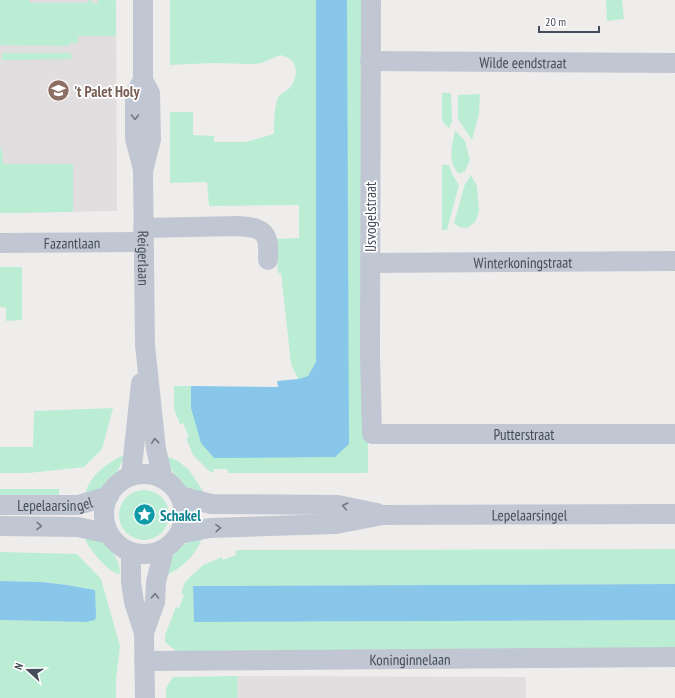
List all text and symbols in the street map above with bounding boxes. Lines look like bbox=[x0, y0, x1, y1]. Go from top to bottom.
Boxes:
scale bar bbox=[539, 8, 599, 34]
text: 20 m bbox=[545, 14, 566, 29]
street label: Wilde eendstraat bbox=[479, 52, 567, 72]
school or university icon: 't Palet Holy bbox=[45, 78, 71, 104]
place label: 't Palet Holy bbox=[74, 82, 140, 101]
one-way arrow bbox=[131, 114, 139, 120]
street label: IJsvogelstraat bbox=[361, 182, 380, 252]
street label: Reigerlaan bbox=[134, 231, 154, 286]
street label: Fazantlaan bbox=[44, 233, 100, 252]
street label: Winterkoningstraat bbox=[473, 252, 573, 272]
street label: Putterstraat bbox=[494, 425, 554, 444]
one-way arrow bbox=[151, 438, 160, 444]
street label: Lepelaarsingel bbox=[17, 492, 95, 515]
place icon: Schakel bbox=[131, 502, 157, 528]
one-way arrow bbox=[342, 503, 348, 511]
street label: Lepelaarsingel bbox=[492, 505, 568, 524]
place label: Schakel bbox=[160, 506, 201, 525]
one-way arrow bbox=[36, 522, 42, 530]
one-way arrow bbox=[215, 524, 221, 532]
one-way arrow bbox=[151, 593, 160, 599]
street label: Koninginnelaan bbox=[369, 649, 451, 669]
north arrow bbox=[8, 650, 48, 690]
text: N bbox=[11, 661, 26, 672]

